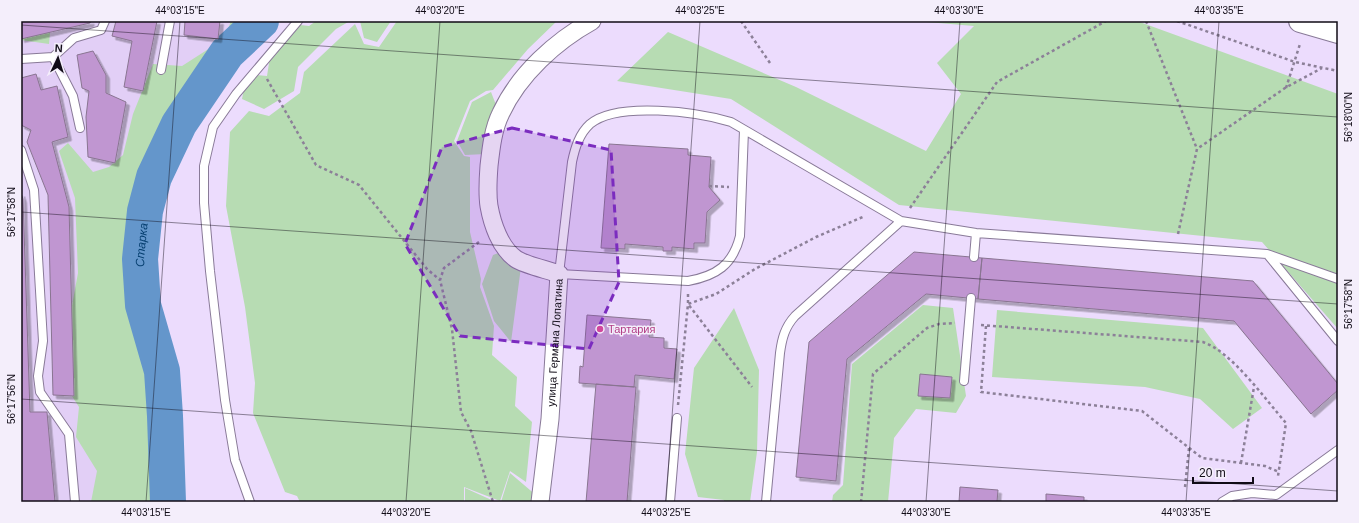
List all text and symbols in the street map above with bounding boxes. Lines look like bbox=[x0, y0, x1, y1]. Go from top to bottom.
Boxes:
text: 44°03'15"E bbox=[155, 5, 205, 16]
text: 44°03'20"E bbox=[415, 5, 465, 16]
text: 44°03'25"E bbox=[675, 5, 725, 16]
text: 44°03'30"E bbox=[934, 5, 984, 16]
text: 44°03'35"E bbox=[1194, 5, 1244, 16]
north arrow bbox=[38, 38, 78, 78]
text: N bbox=[54, 42, 63, 54]
text: 56°18'00"N bbox=[1343, 92, 1354, 142]
text: 56°17'58"N bbox=[6, 187, 17, 237]
water label: Старка bbox=[133, 222, 151, 268]
street label: улица Германа Лопатина bbox=[545, 277, 565, 407]
text: 56°17'58"N bbox=[1343, 279, 1354, 329]
place label: Тартария bbox=[608, 323, 656, 335]
marker: Тартария bbox=[595, 324, 605, 334]
text: 56°17'56"N bbox=[6, 374, 17, 424]
scale bar bbox=[1193, 459, 1253, 485]
text: 20 m bbox=[1199, 466, 1226, 480]
text: 44°03'15"E bbox=[121, 507, 171, 518]
text: 44°03'20"E bbox=[381, 507, 431, 518]
text: 44°03'25"E bbox=[641, 507, 691, 518]
text: 44°03'30"E bbox=[901, 507, 951, 518]
text: 44°03'35"E bbox=[1161, 507, 1211, 518]

